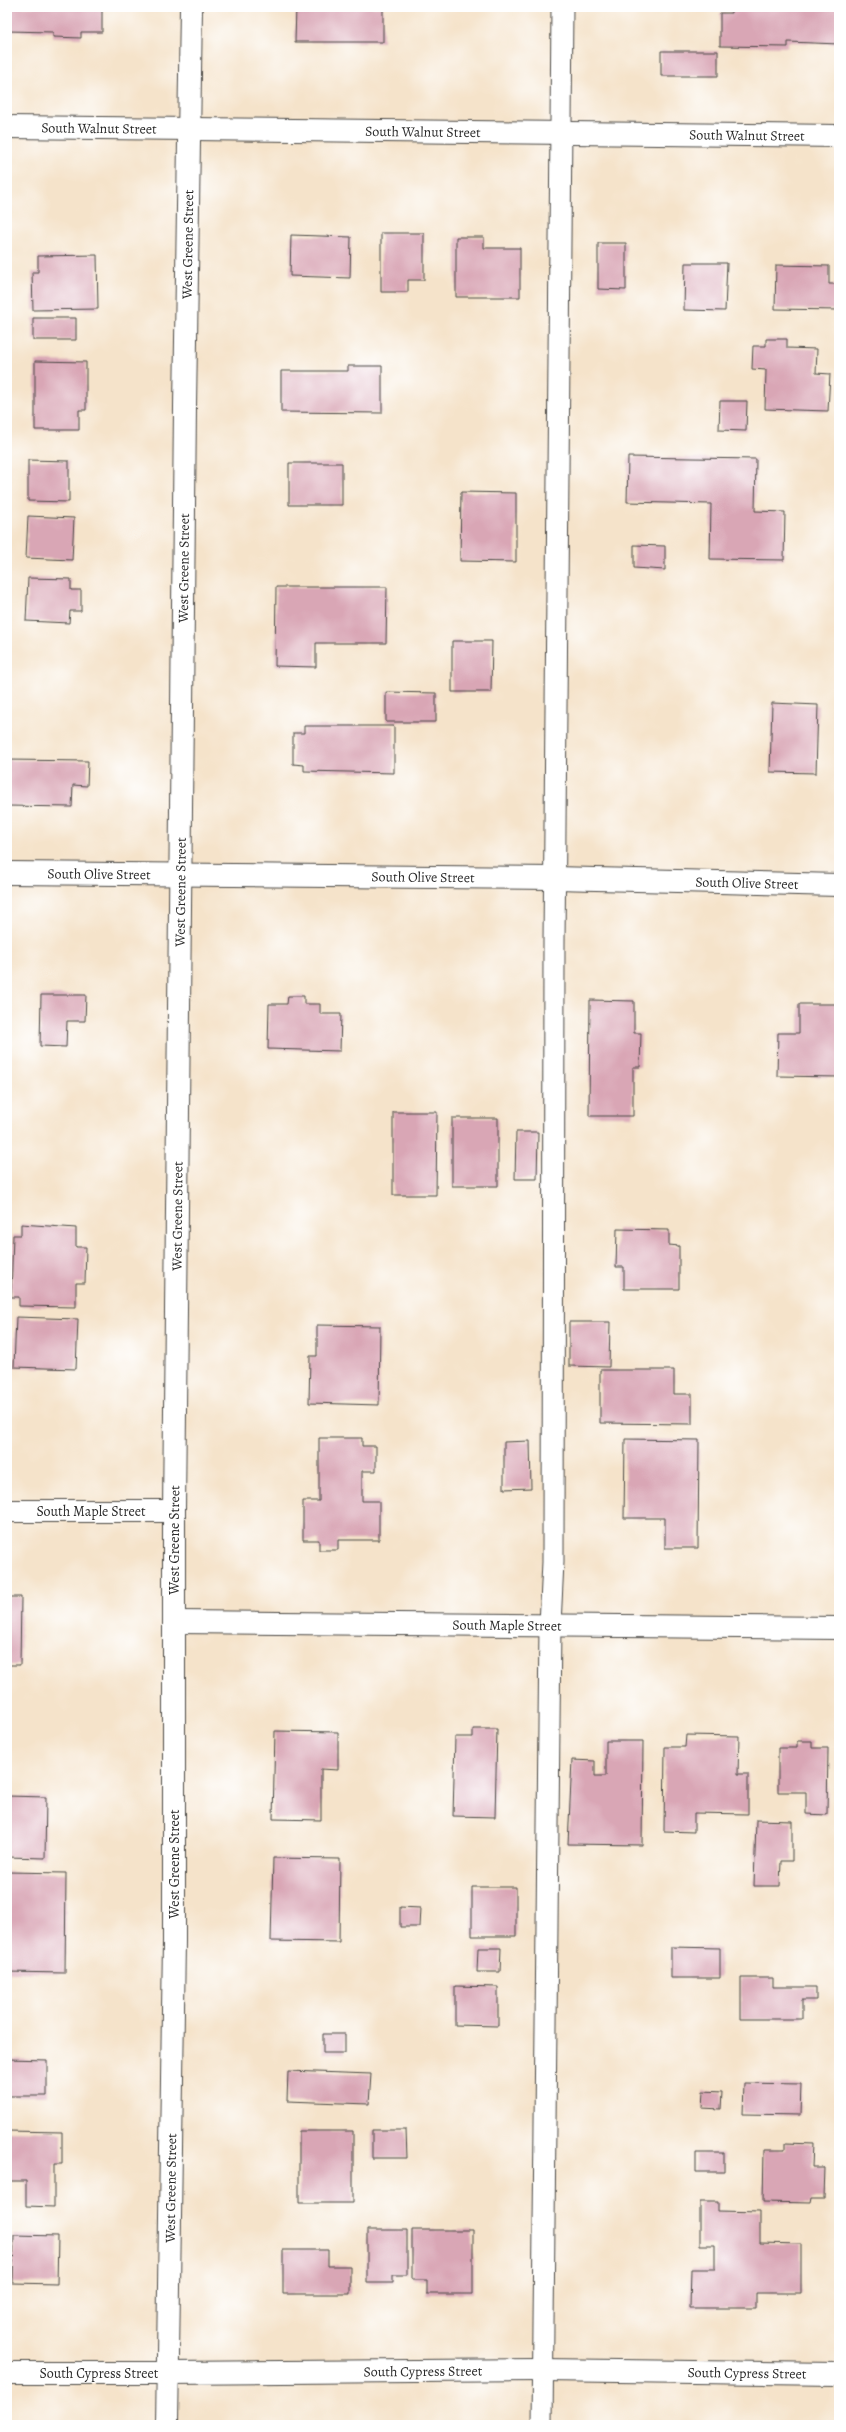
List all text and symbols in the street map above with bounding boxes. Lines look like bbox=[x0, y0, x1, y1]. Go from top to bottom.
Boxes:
street label: South Walnut Street bbox=[41, 118, 157, 139]
street label: South Walnut Street bbox=[365, 122, 481, 142]
street label: South Walnut Street bbox=[689, 125, 805, 146]
street label: West Greene Street bbox=[178, 189, 198, 300]
street label: West Greene Street bbox=[174, 513, 194, 624]
street label: West Greene Street bbox=[171, 837, 191, 948]
street label: South Olive Street bbox=[47, 864, 151, 884]
street label: South Olive Street bbox=[371, 867, 475, 887]
street label: South Olive Street bbox=[695, 872, 799, 894]
street label: West Greene Street bbox=[167, 1161, 187, 1272]
street label: West Greene Street bbox=[165, 1485, 184, 1596]
street label: South Maple Street bbox=[36, 1502, 146, 1521]
street label: South Maple Street bbox=[452, 1616, 562, 1635]
street label: West Greene Street bbox=[165, 1809, 184, 1920]
street label: West Greene Street bbox=[161, 2133, 181, 2244]
street label: South Cypress Street bbox=[363, 2361, 483, 2381]
street label: South Cypress Street bbox=[687, 2363, 807, 2384]
street label: South Cypress Street bbox=[40, 2364, 159, 2383]

